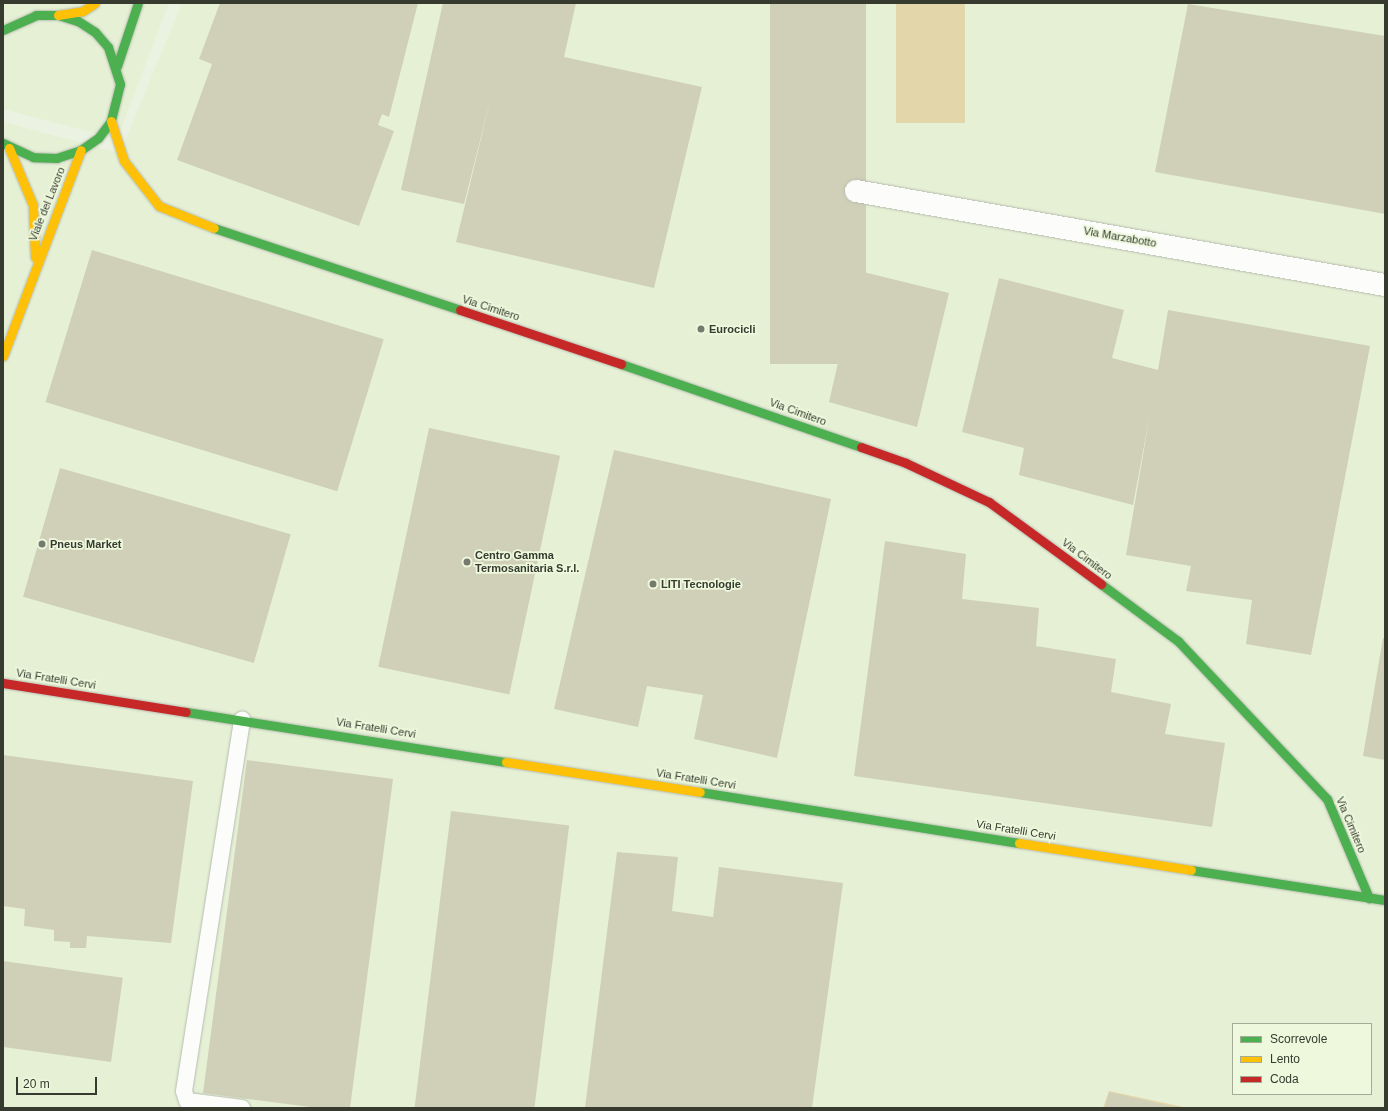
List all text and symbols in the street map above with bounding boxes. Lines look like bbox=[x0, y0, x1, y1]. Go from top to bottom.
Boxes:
street label: Viale del Lavoro bbox=[26, 165, 68, 243]
street label: Via Marzabotto bbox=[1083, 224, 1157, 250]
street label: Via Cimitero bbox=[461, 292, 521, 324]
place label: Eurocicli bbox=[709, 322, 755, 336]
marker: Eurocicli bbox=[696, 324, 706, 334]
street label: Via Cimitero bbox=[768, 396, 828, 428]
street label: Via Cimitero bbox=[1059, 536, 1115, 582]
place label: Pneus Market bbox=[50, 537, 122, 551]
marker: Pneus Market bbox=[37, 539, 47, 549]
place label: Centro Gamma Termosanitaria S.r.l. bbox=[475, 549, 579, 575]
marker: Centro Gamma Termosanitaria S.r.l. bbox=[462, 557, 472, 567]
place label: LITI Tecnologie bbox=[661, 577, 741, 591]
marker: LITI Tecnologie bbox=[648, 579, 658, 589]
street label: Via Fratelli Cervi bbox=[15, 666, 97, 692]
street label: Via Fratelli Cervi bbox=[335, 715, 417, 741]
street label: Via Fratelli Cervi bbox=[655, 766, 737, 792]
street label: Via Cimitero bbox=[1333, 795, 1369, 855]
street label: Via Fratelli Cervi bbox=[975, 817, 1057, 843]
legend bbox=[1232, 1023, 1372, 1095]
text: Scorrevole bbox=[1270, 1032, 1327, 1046]
text: Lento bbox=[1270, 1052, 1300, 1066]
scale bar bbox=[18, 1069, 99, 1095]
text: Coda bbox=[1270, 1072, 1299, 1086]
text: 20 m bbox=[23, 1077, 50, 1091]

